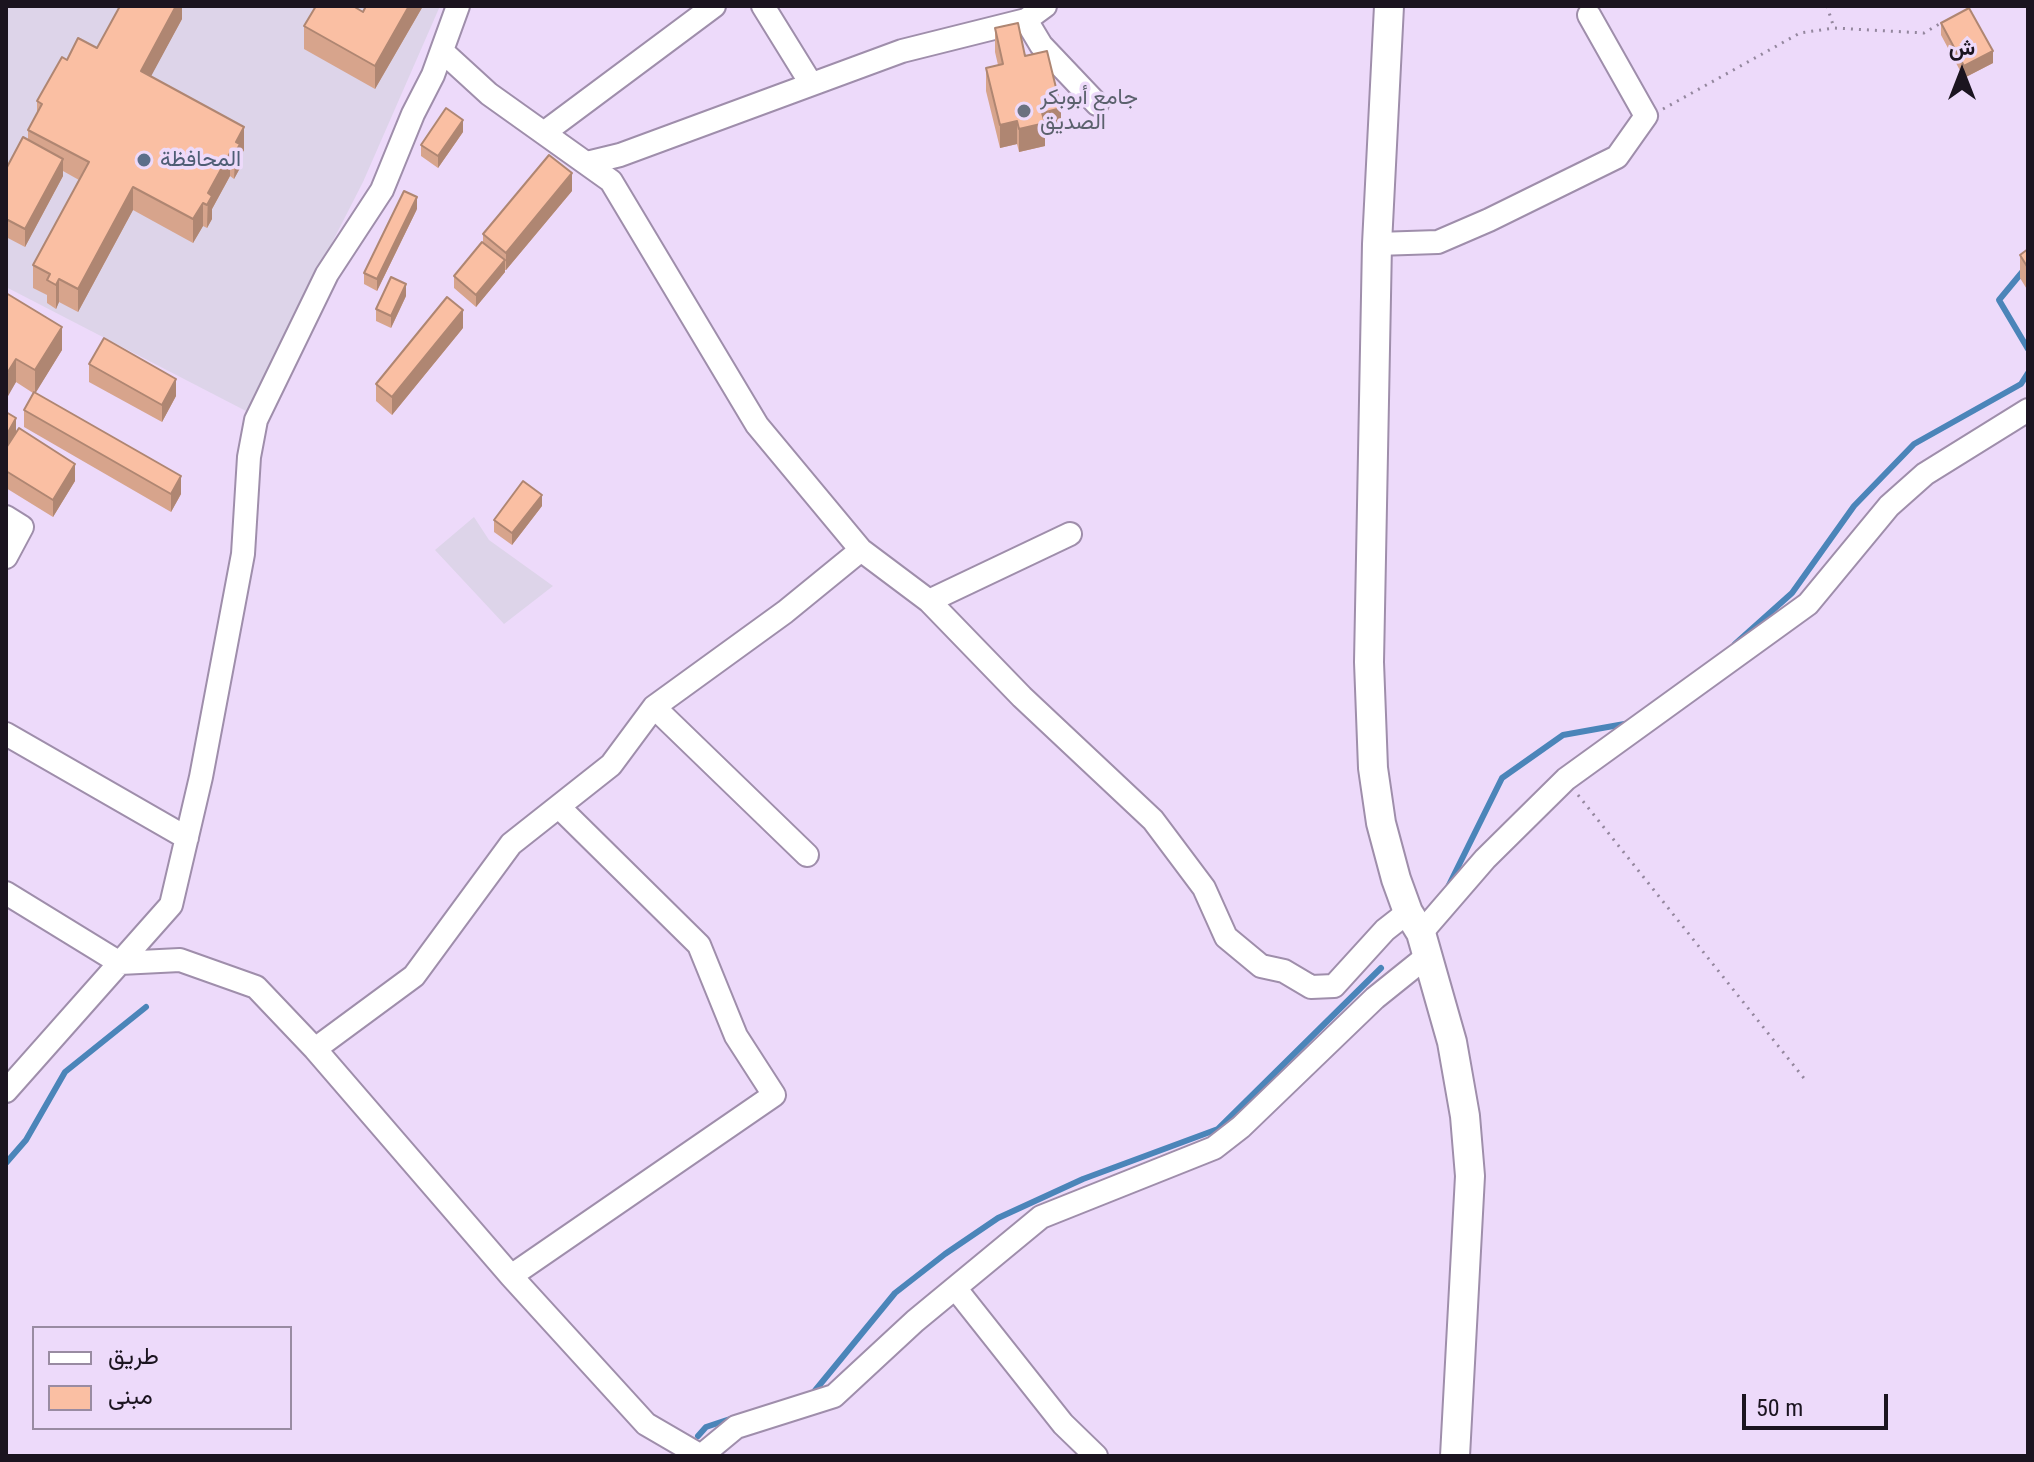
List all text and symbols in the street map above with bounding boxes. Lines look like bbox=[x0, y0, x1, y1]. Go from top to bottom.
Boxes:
north arrow bbox=[1922, 32, 2002, 112]
text: ش bbox=[1949, 35, 1975, 60]
place label: جامع أبوبكر الصديق bbox=[1040, 85, 1138, 136]
marker: جامع أبوبكر الصديق bbox=[1015, 102, 1033, 120]
place label: المحافظة bbox=[160, 147, 241, 173]
marker: المحافظة bbox=[135, 151, 153, 169]
legend bbox=[32, 1326, 292, 1430]
text: طريق bbox=[108, 1342, 159, 1370]
scale bar bbox=[1746, 1378, 1892, 1428]
text: مبنى bbox=[108, 1382, 153, 1410]
text: 50 m bbox=[1756, 1394, 1803, 1422]

